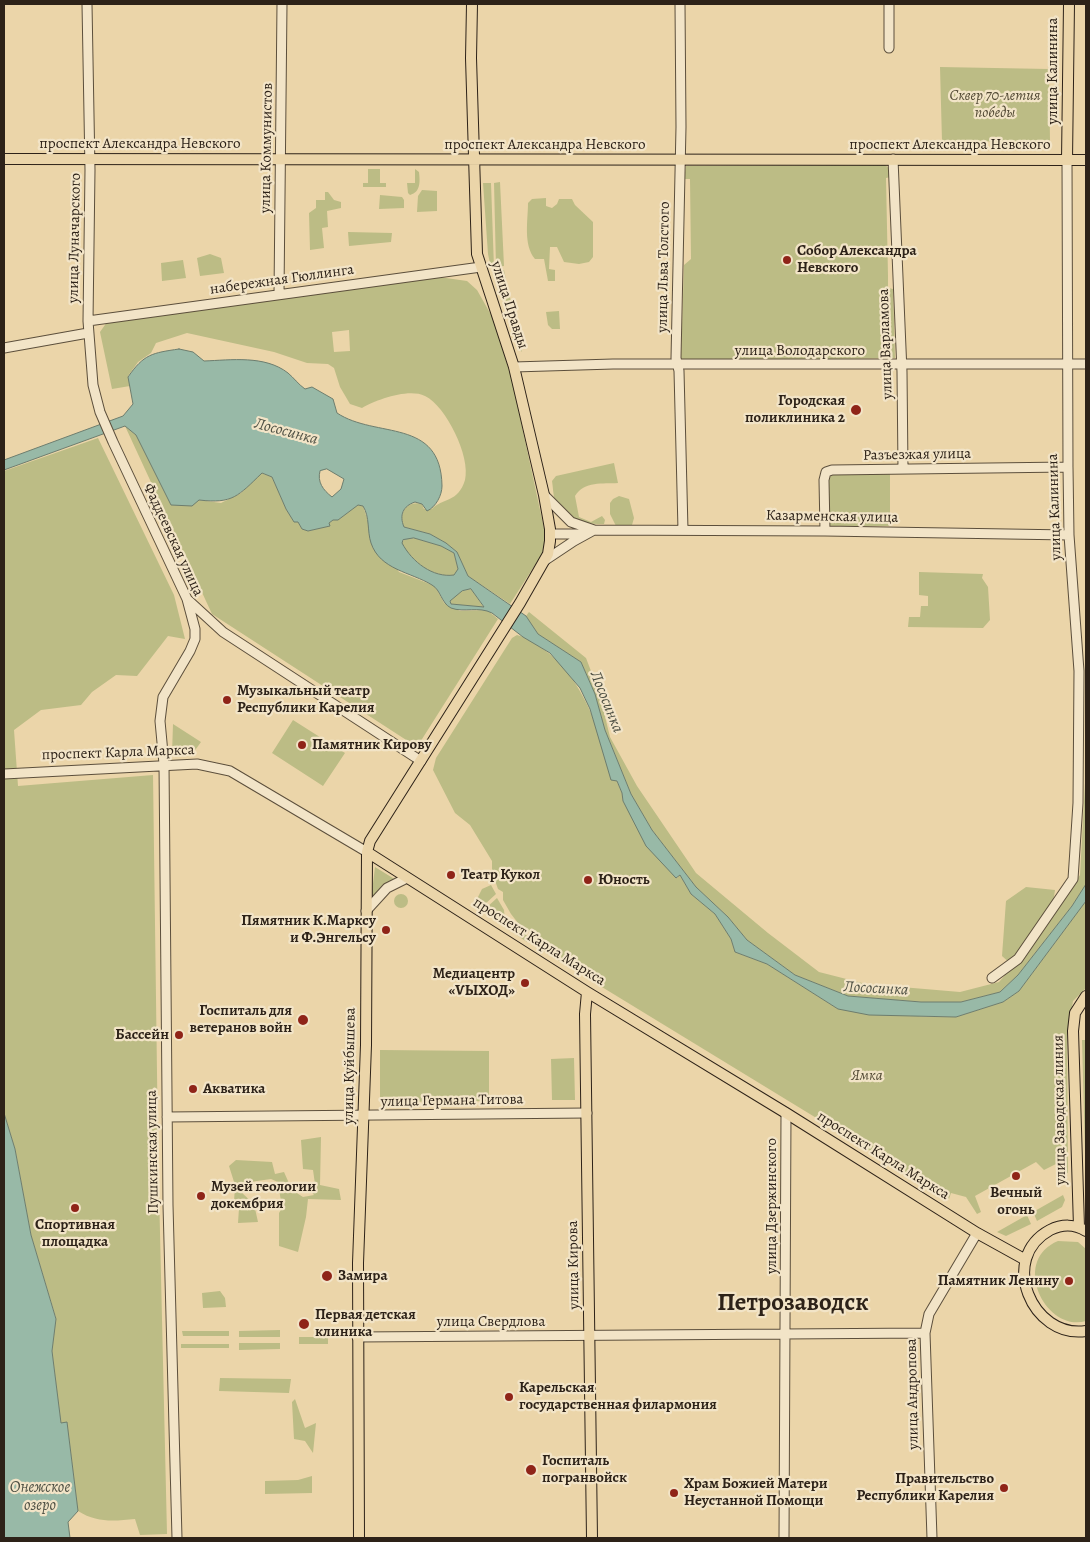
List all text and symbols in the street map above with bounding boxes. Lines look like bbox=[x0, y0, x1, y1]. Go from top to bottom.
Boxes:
street label: улица Калинина bbox=[1044, 17, 1062, 125]
street label: улица Коммунистов bbox=[257, 83, 277, 213]
park label: Сквер 70-летия победы bbox=[950, 87, 1040, 122]
street label: проспект Александра Невского bbox=[39, 135, 241, 153]
street label: проспект Александра Невского bbox=[444, 136, 646, 154]
street label: проспект Александра Невского bbox=[849, 136, 1051, 154]
street label: улица Луначарского bbox=[65, 173, 85, 303]
street label: улица Льва Толстого bbox=[654, 201, 674, 333]
place label: Собор Александра Невского bbox=[797, 242, 917, 277]
marker: Собор Александра Невского bbox=[781, 254, 793, 266]
street label: улица Правды bbox=[486, 259, 532, 351]
street label: набережная Гюллинга bbox=[209, 261, 355, 299]
street label: улица Варламова bbox=[875, 288, 897, 400]
street label: улица Володарского bbox=[735, 342, 865, 360]
place label: Городская поликлиника 2 bbox=[745, 392, 845, 427]
marker: Городская поликлиника 2 bbox=[849, 403, 863, 417]
water label: Лососинка bbox=[252, 414, 320, 450]
street label: Разъезжая улица bbox=[863, 445, 971, 465]
street label: улица Калинина bbox=[1044, 453, 1066, 561]
street label: Фаддеевская улица bbox=[139, 481, 207, 599]
street label: Казарменская улица bbox=[766, 507, 898, 527]
water label: Лососинка bbox=[585, 668, 627, 736]
place label: Музыкальный театр Республики Карелия bbox=[237, 682, 375, 717]
marker: Музыкальный театр Республики Карелия bbox=[221, 694, 233, 706]
place label: Памятник Кирову bbox=[312, 736, 432, 754]
marker: Памятник Кирову bbox=[296, 739, 308, 751]
street label: проспект Карла Маркса bbox=[41, 741, 195, 765]
place label: Театр Кукол bbox=[461, 866, 540, 884]
marker: Театр Кукол bbox=[445, 869, 457, 881]
place label: Юность bbox=[598, 871, 650, 889]
marker: Юность bbox=[582, 874, 594, 886]
street label: проспект Карла Маркса bbox=[469, 894, 609, 990]
place label: Пямятник К.Марксу и Ф.Энгельсу bbox=[241, 912, 376, 947]
marker: Пямятник К.Марксу и Ф.Энгельсу bbox=[380, 924, 392, 936]
place label: Медиацентр «ѴЫХОД» bbox=[433, 965, 515, 1000]
marker: Медиацентр «ѴЫХОД» bbox=[519, 977, 531, 989]
water label: Лососинка bbox=[843, 978, 909, 1000]
place label: Госпиталь для ветеранов войн bbox=[190, 1002, 292, 1037]
street label: улица Куйбышева bbox=[340, 1007, 360, 1125]
marker: Госпиталь для ветеранов войн bbox=[296, 1013, 310, 1027]
place label: Бассейн bbox=[115, 1026, 169, 1044]
marker: Бассейн bbox=[173, 1029, 185, 1041]
street label: улица Заводская линия bbox=[1050, 1035, 1070, 1185]
park label: Ямка bbox=[851, 1067, 883, 1085]
place label: Акватика bbox=[203, 1080, 265, 1098]
marker: Акватика bbox=[187, 1083, 199, 1095]
street label: Пушкинская улица bbox=[143, 1090, 163, 1214]
street label: улица Германа Титова bbox=[380, 1091, 524, 1111]
street label: проспект Карла Маркса bbox=[813, 1108, 953, 1204]
street label: улица Дзержинского bbox=[763, 1138, 781, 1274]
marker: Вечный огонь bbox=[1010, 1170, 1022, 1182]
place label: Музей геологии докембрия bbox=[211, 1178, 316, 1213]
place label: Вечный огонь bbox=[990, 1184, 1042, 1219]
marker: Музей геологии докембрия bbox=[195, 1190, 207, 1202]
marker: Спортивная площадка bbox=[69, 1202, 81, 1214]
place label: Спортивная площадка bbox=[35, 1216, 115, 1251]
street label: улица Кирова bbox=[564, 1220, 584, 1310]
place label: Замира bbox=[338, 1267, 387, 1285]
marker: Замира bbox=[320, 1269, 334, 1283]
place label: Памятник Ленину bbox=[938, 1272, 1059, 1290]
marker: Памятник Ленину bbox=[1063, 1275, 1075, 1287]
district label: Петрозаводск bbox=[717, 1289, 869, 1319]
place label: Первая детская клиника bbox=[315, 1306, 416, 1341]
street label: улица Свердлова bbox=[437, 1313, 545, 1331]
marker: Первая детская клиника bbox=[297, 1317, 311, 1331]
street label: улица Андропова bbox=[903, 1338, 923, 1450]
place label: Карельская государственная филармония bbox=[519, 1379, 717, 1414]
marker: Карельская государственная филармония bbox=[503, 1391, 515, 1403]
place label: Госпиталь погранвойск bbox=[542, 1452, 627, 1487]
marker: Госпиталь погранвойск bbox=[524, 1463, 538, 1477]
place label: Правительство Республики Карелия bbox=[856, 1470, 994, 1505]
place label: Храм Божией Матери Неустанной Помощи bbox=[684, 1475, 828, 1510]
water label: Онежское озеро bbox=[10, 1478, 70, 1516]
marker: Правительство Республики Карелия bbox=[998, 1482, 1010, 1494]
marker: Храм Божией Матери Неустанной Помощи bbox=[668, 1487, 680, 1499]

